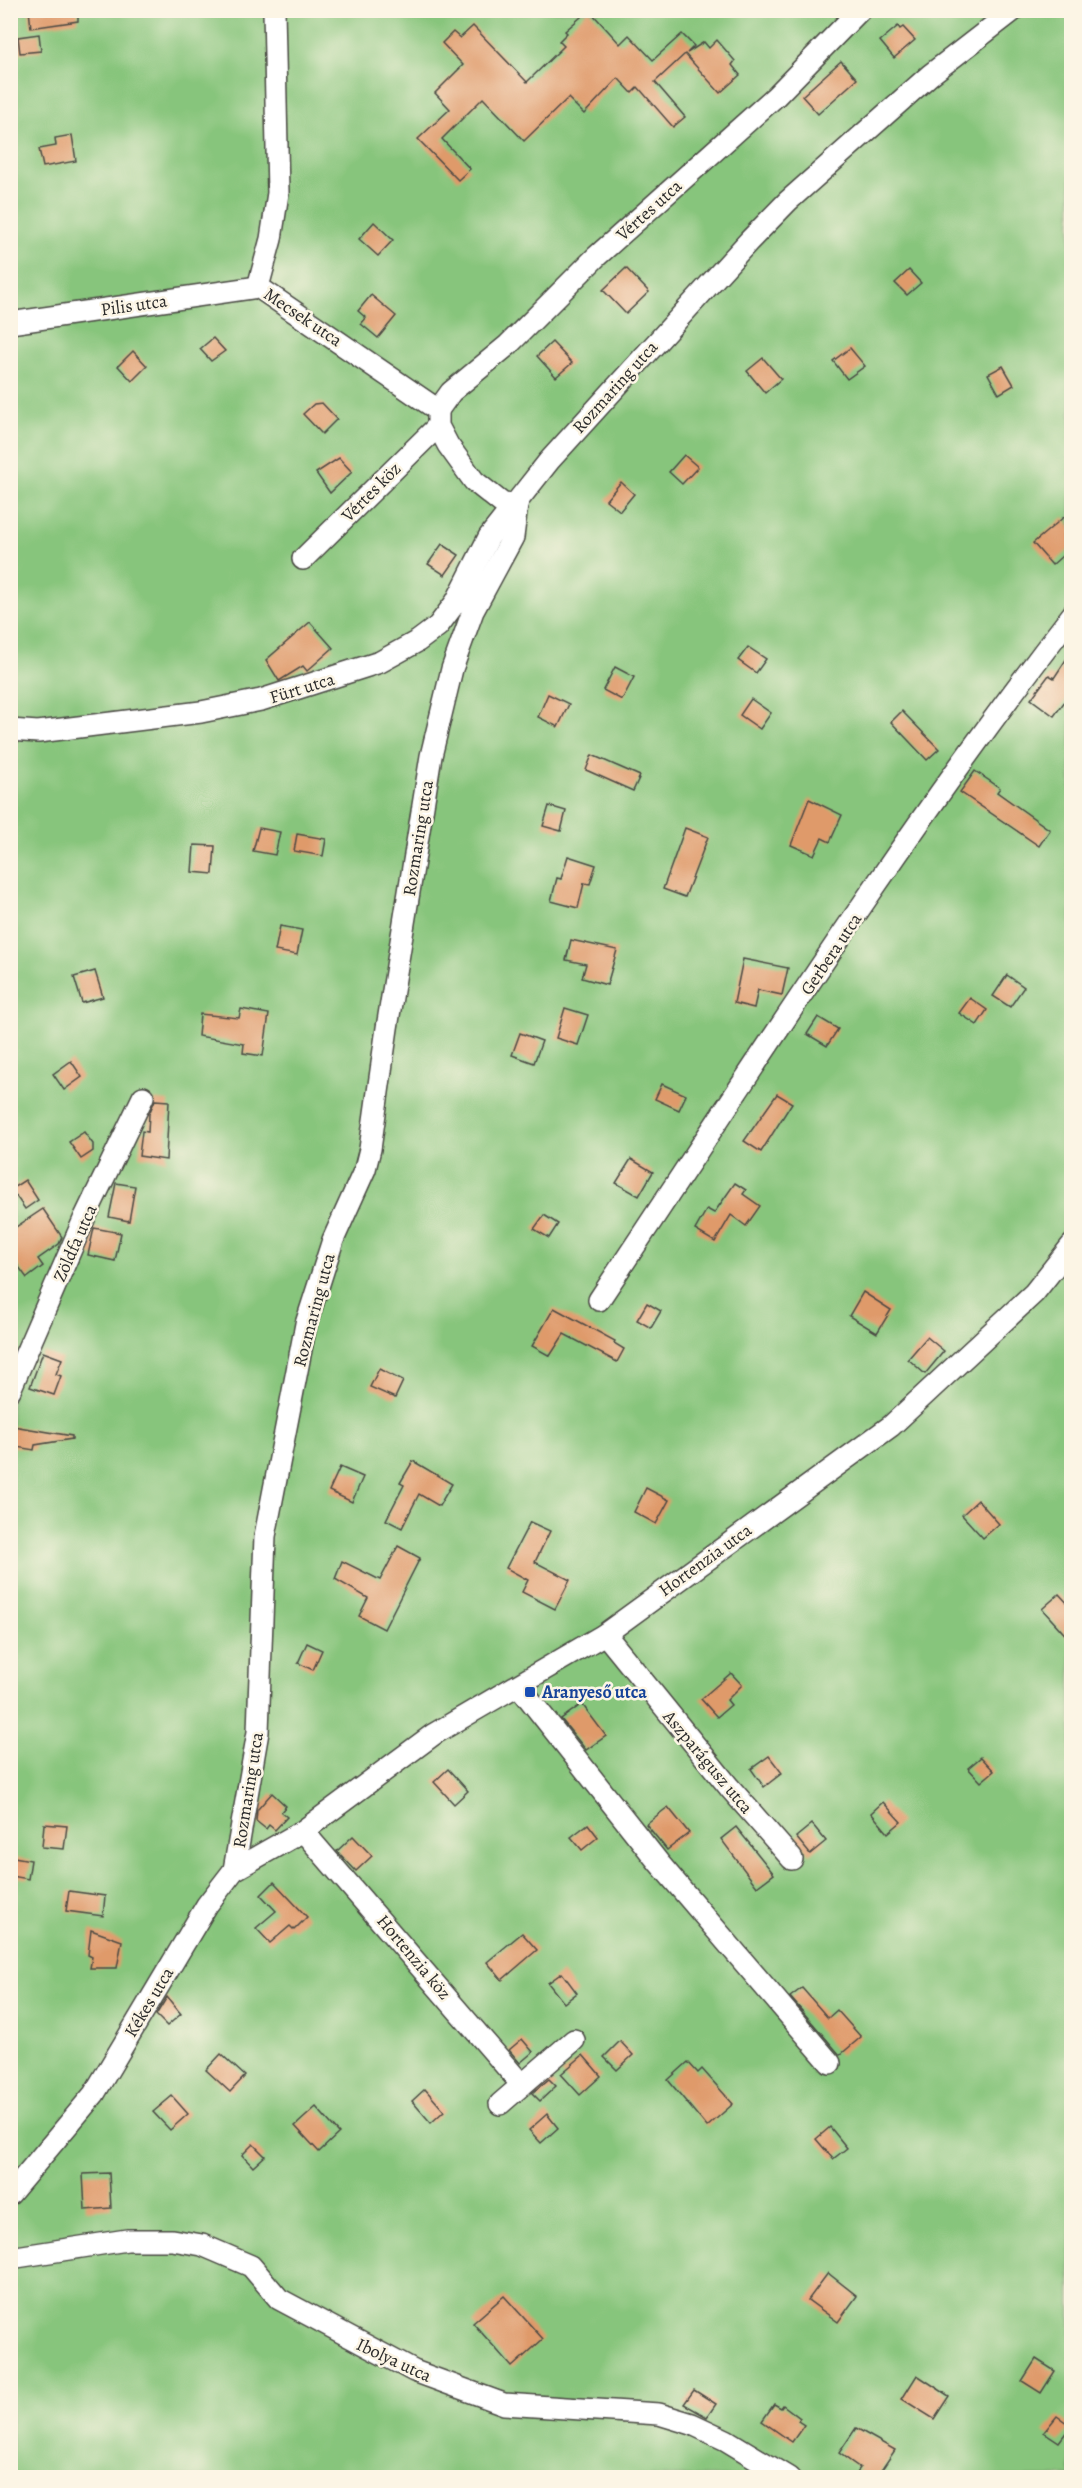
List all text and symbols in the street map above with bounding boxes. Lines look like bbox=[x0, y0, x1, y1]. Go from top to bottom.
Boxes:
street label: Vértes utca bbox=[610, 174, 688, 247]
street label: Mecsek utca bbox=[259, 282, 347, 352]
street label: Pilis utca bbox=[99, 288, 169, 322]
street label: Rozmaring utca bbox=[567, 335, 663, 439]
street label: Vértes köz bbox=[335, 457, 406, 528]
street label: Fürt utca bbox=[267, 667, 338, 709]
street label: Rozmaring utca bbox=[397, 778, 439, 898]
street label: Gerbera utca bbox=[795, 908, 868, 1000]
street label: Zöldfa utca bbox=[47, 1200, 103, 1285]
street label: Rozmaring utca bbox=[287, 1250, 341, 1370]
street label: Hortenzia utca bbox=[654, 1518, 757, 1602]
place label: Aranyeső utca bbox=[541, 1680, 647, 1704]
marker: Aranyeső utca bbox=[523, 1685, 537, 1699]
street label: Aszparágusz utca bbox=[657, 1704, 759, 1819]
street label: Rozmaring utca bbox=[227, 1730, 269, 1850]
street label: Hortenzia köz bbox=[371, 1909, 457, 2005]
street label: Kékes utca bbox=[119, 1962, 180, 2042]
street label: Ibolya utca bbox=[353, 2332, 436, 2388]

